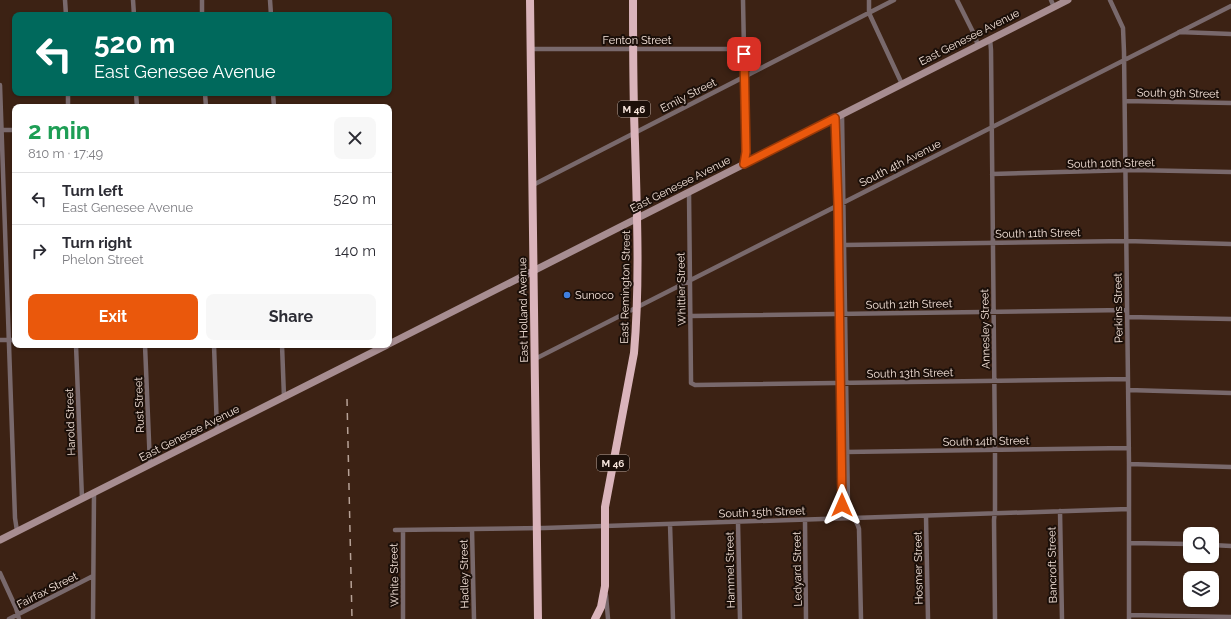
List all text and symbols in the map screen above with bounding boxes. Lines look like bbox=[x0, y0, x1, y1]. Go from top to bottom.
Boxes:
street label: East Genesee Avenue bbox=[917, 6, 1022, 68]
text: 520 m bbox=[94, 27, 175, 60]
icon: left bbox=[28, 28, 80, 80]
street label: Fenton Street bbox=[603, 34, 672, 47]
pin bbox=[727, 37, 761, 71]
icon: arrive bbox=[733, 43, 755, 65]
text: East Genesee Avenue bbox=[94, 61, 276, 82]
street label: Emily Street bbox=[658, 76, 719, 115]
street label: South 9th Street bbox=[1137, 86, 1220, 101]
road number: M 46 bbox=[618, 101, 650, 117]
text: 2 min bbox=[28, 116, 90, 145]
button: close bbox=[334, 117, 376, 159]
street label: South 4th Avenue bbox=[857, 137, 944, 190]
text: 810 m · 17:49 bbox=[28, 146, 103, 161]
street label: East Genesee Avenue bbox=[628, 153, 733, 215]
street label: South 10th Street bbox=[1067, 156, 1155, 171]
text: Turn left bbox=[62, 182, 123, 200]
icon: left bbox=[28, 188, 50, 210]
text: 520 m bbox=[333, 190, 376, 208]
text: East Genesee Avenue bbox=[62, 200, 193, 215]
street label: South 11th Street bbox=[995, 226, 1081, 241]
street label: East Remington Street bbox=[618, 230, 633, 344]
text: Turn right bbox=[62, 234, 132, 252]
icon: right bbox=[28, 240, 50, 262]
text: 140 m bbox=[335, 242, 376, 260]
text: Phelon Street bbox=[62, 252, 144, 267]
street label: Whittier Street bbox=[674, 252, 689, 326]
street label: East Holland Avenue bbox=[516, 257, 531, 363]
street label: Perkins Street bbox=[1111, 272, 1126, 343]
street label: Annesley Street bbox=[978, 288, 993, 369]
place label: Sunoco bbox=[575, 289, 614, 302]
marker: Sunoco bbox=[562, 290, 572, 300]
button: Exit bbox=[28, 294, 198, 340]
button: Share bbox=[206, 294, 376, 340]
street label: South 12th Street bbox=[866, 297, 953, 312]
street label: South 13th Street bbox=[867, 366, 954, 381]
street label: Rust Street bbox=[132, 376, 147, 433]
street label: Harold Street bbox=[63, 388, 78, 456]
street label: East Genesee Avenue bbox=[137, 402, 242, 464]
street label: South 14th Street bbox=[943, 434, 1030, 449]
road number: M 46 bbox=[597, 455, 629, 471]
position arrow bbox=[821, 484, 863, 526]
street label: South 15th Street bbox=[718, 504, 806, 521]
street label: Bancroft Street bbox=[1045, 526, 1060, 603]
map controls bbox=[1183, 527, 1219, 607]
button: search bbox=[1183, 527, 1219, 563]
street label: Hammel Street bbox=[723, 531, 738, 608]
street label: Ledyard Street bbox=[790, 531, 805, 607]
street label: Hosmer Street bbox=[911, 531, 926, 605]
street label: Hadley Street bbox=[457, 539, 472, 609]
street label: White Street bbox=[387, 543, 402, 607]
street label: Fairfax Street bbox=[15, 569, 80, 611]
button: layers bbox=[1183, 571, 1219, 607]

